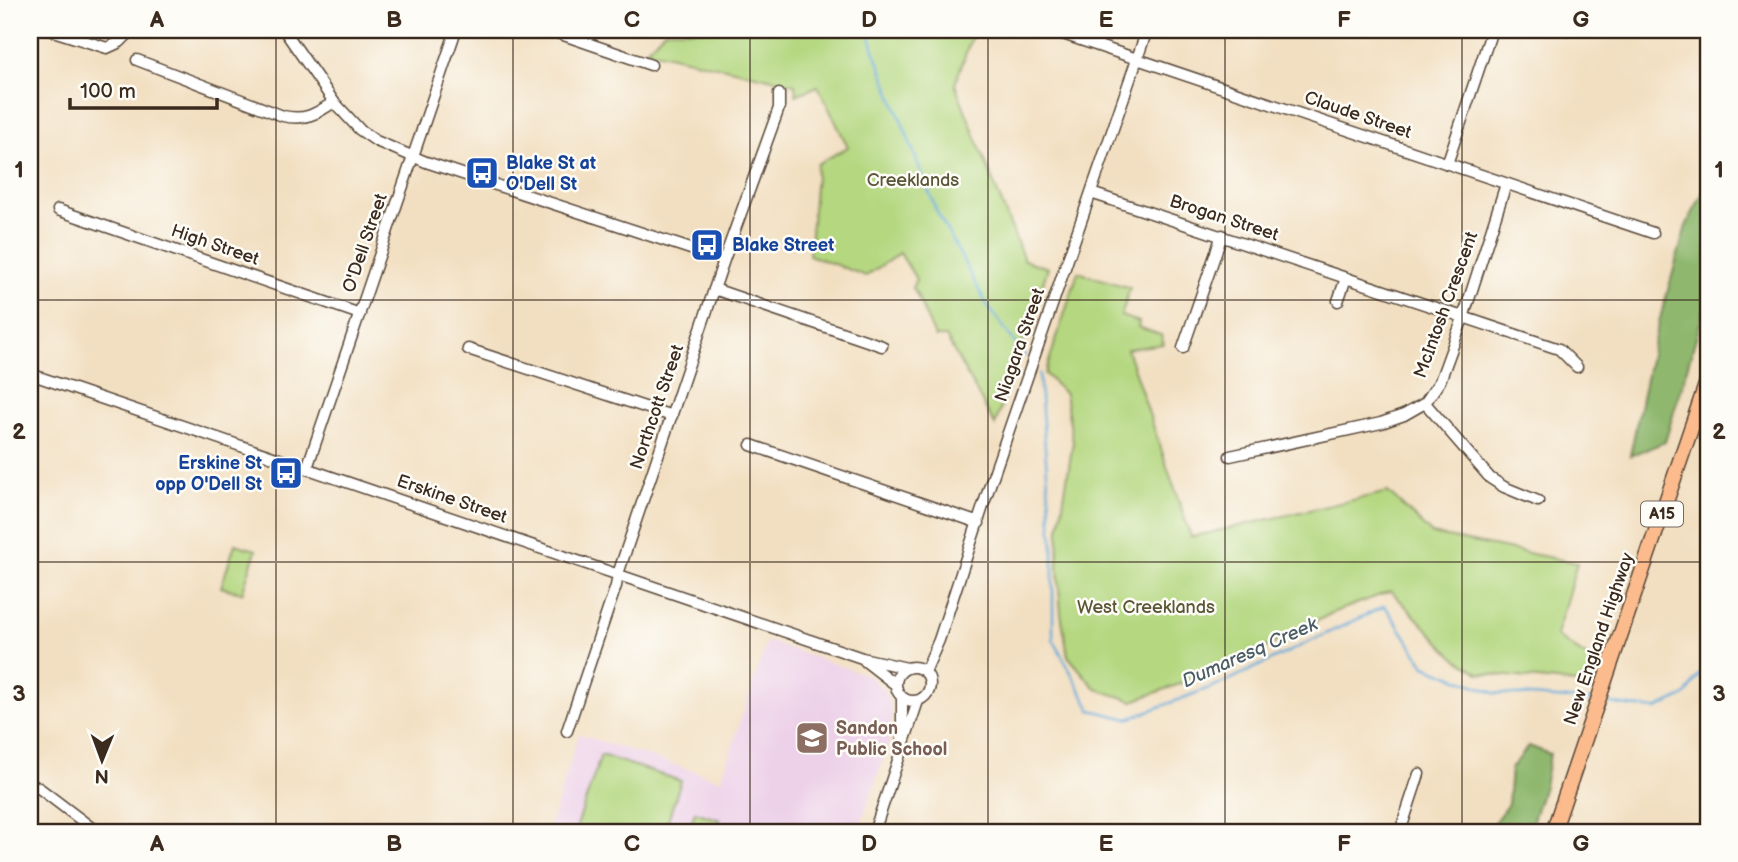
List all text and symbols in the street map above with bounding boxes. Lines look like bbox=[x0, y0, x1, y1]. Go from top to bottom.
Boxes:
text: A bbox=[149, 6, 165, 34]
text: B bbox=[386, 6, 402, 34]
text: C bbox=[624, 6, 640, 34]
text: D bbox=[861, 6, 877, 34]
text: E bbox=[1099, 6, 1114, 34]
text: F bbox=[1337, 6, 1351, 34]
text: G bbox=[1573, 6, 1590, 34]
scale bar bbox=[70, 66, 217, 110]
text: 100 m bbox=[80, 79, 136, 104]
street label: Claude Street bbox=[1302, 87, 1415, 143]
place label: Blake St at O'Dell St bbox=[506, 153, 596, 195]
bus stop icon: Blake St at O'Dell St bbox=[463, 154, 501, 192]
text: 1 bbox=[14, 156, 24, 184]
text: 1 bbox=[1714, 156, 1724, 184]
park label: Creeklands bbox=[867, 170, 959, 191]
street label: O'Dell Street bbox=[338, 190, 392, 295]
street label: Brogan Street bbox=[1167, 190, 1282, 246]
street label: High Street bbox=[168, 220, 262, 270]
bus stop icon: Blake Street bbox=[688, 226, 726, 264]
street label: McIntosh Crescent bbox=[1410, 229, 1482, 381]
place label: Blake Street bbox=[732, 235, 834, 256]
street label: Niagara Street bbox=[991, 285, 1049, 405]
street label: Northcott Street bbox=[626, 341, 688, 472]
text: 2 bbox=[12, 418, 26, 446]
text: 2 bbox=[1712, 418, 1726, 446]
place label: Erskine St opp O'Dell St bbox=[155, 453, 262, 495]
bus stop icon: Erskine St opp O'Dell St bbox=[267, 454, 305, 492]
street label: Erskine Street bbox=[394, 470, 510, 528]
road number: A15 bbox=[1641, 502, 1683, 526]
street label: New England Highway bbox=[1560, 549, 1639, 728]
park label: West Creeklands bbox=[1077, 597, 1215, 618]
water label: Dumaresq Creek bbox=[1179, 613, 1322, 693]
text: 3 bbox=[12, 680, 26, 708]
text: 3 bbox=[1712, 680, 1726, 708]
place label: Sandon Public School bbox=[836, 718, 947, 760]
school or university icon: Sandon Public School bbox=[793, 719, 831, 757]
north arrow bbox=[66, 726, 136, 796]
text: N bbox=[94, 764, 109, 787]
text: A bbox=[149, 830, 165, 858]
text: B bbox=[386, 830, 402, 858]
text: C bbox=[624, 830, 640, 858]
text: D bbox=[861, 830, 877, 858]
text: E bbox=[1099, 830, 1114, 858]
text: F bbox=[1337, 830, 1351, 858]
text: G bbox=[1573, 830, 1590, 858]

